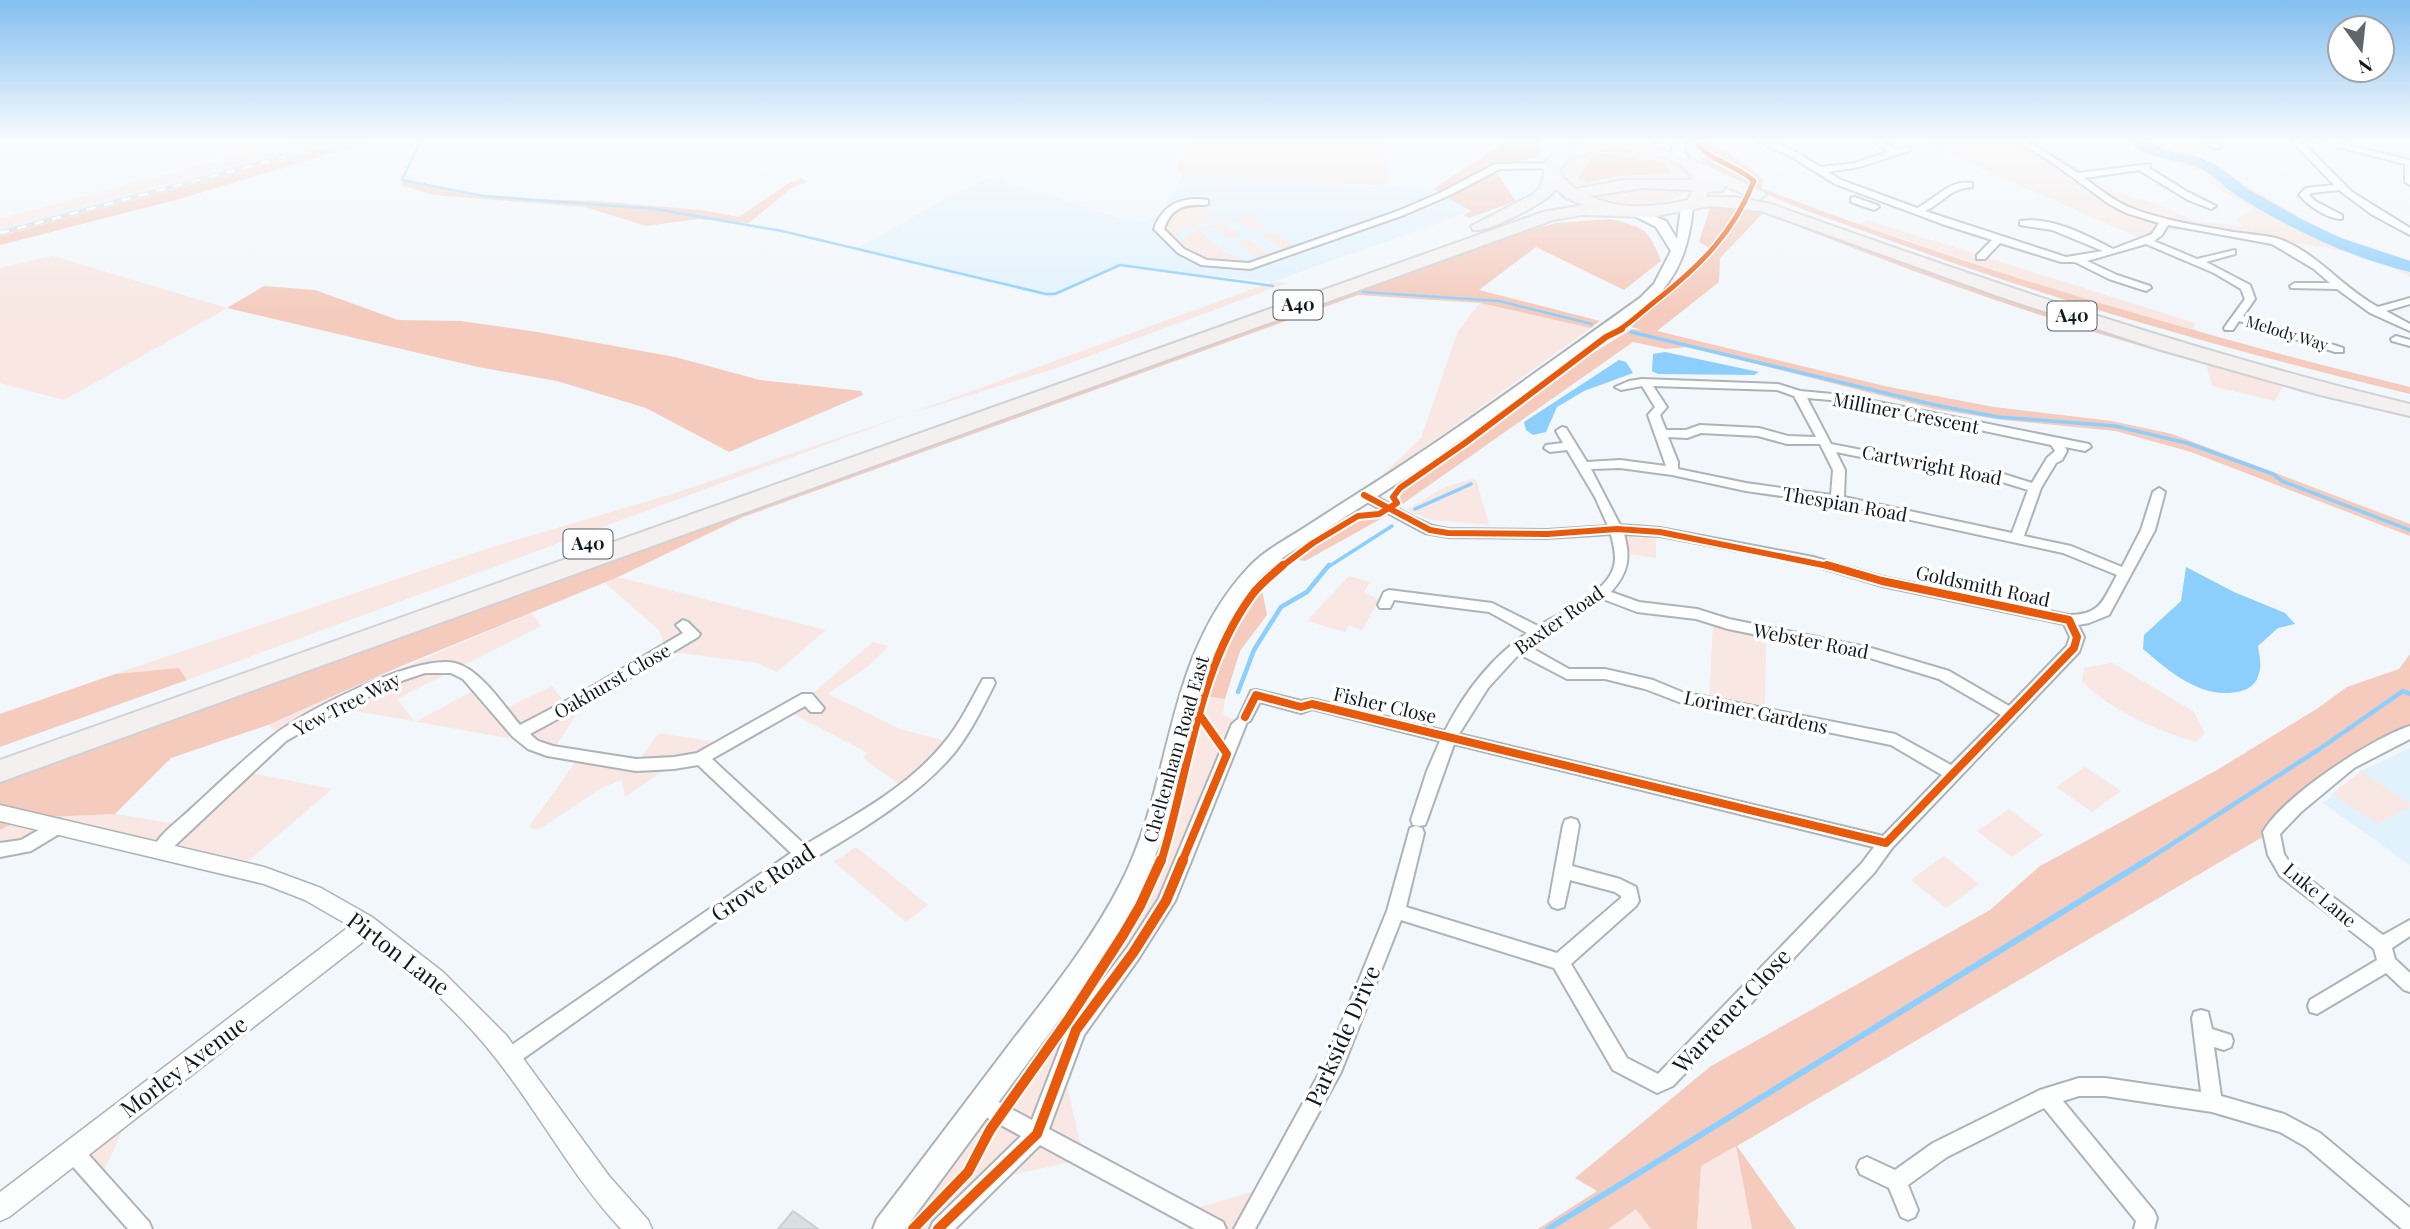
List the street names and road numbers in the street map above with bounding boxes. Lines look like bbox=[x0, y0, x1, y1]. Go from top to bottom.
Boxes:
road number: A40 bbox=[1274, 290, 1322, 320]
road number: A40 bbox=[2048, 302, 2096, 330]
street label: Melody Way bbox=[2243, 310, 2331, 355]
street label: Milliner Crescent bbox=[1831, 385, 1982, 439]
street label: Cartwright Road bbox=[1860, 438, 2004, 490]
street label: Thespian Road bbox=[1781, 479, 1910, 527]
road number: A40 bbox=[564, 530, 612, 558]
street label: Goldsmith Road bbox=[1914, 558, 2053, 612]
street label: Baxter Road bbox=[1509, 579, 1608, 660]
street label: Webster Road bbox=[1750, 616, 1871, 664]
street label: Oakhurst Close bbox=[548, 636, 675, 724]
street label: Cheltenham Road East bbox=[1136, 652, 1214, 845]
street label: Yew Tree Way bbox=[288, 665, 405, 742]
street label: Fisher Close bbox=[1331, 680, 1439, 729]
street label: Lorimer Gardens bbox=[1682, 683, 1830, 739]
street label: Grove Road bbox=[704, 836, 820, 928]
street label: Luke Lane bbox=[2279, 856, 2363, 933]
street label: Pirton Lane bbox=[341, 904, 457, 1002]
street label: Warrener Close bbox=[1664, 941, 1797, 1080]
street label: Parkside Drive bbox=[1297, 960, 1387, 1111]
street label: Morley Avenue bbox=[113, 1008, 253, 1124]

